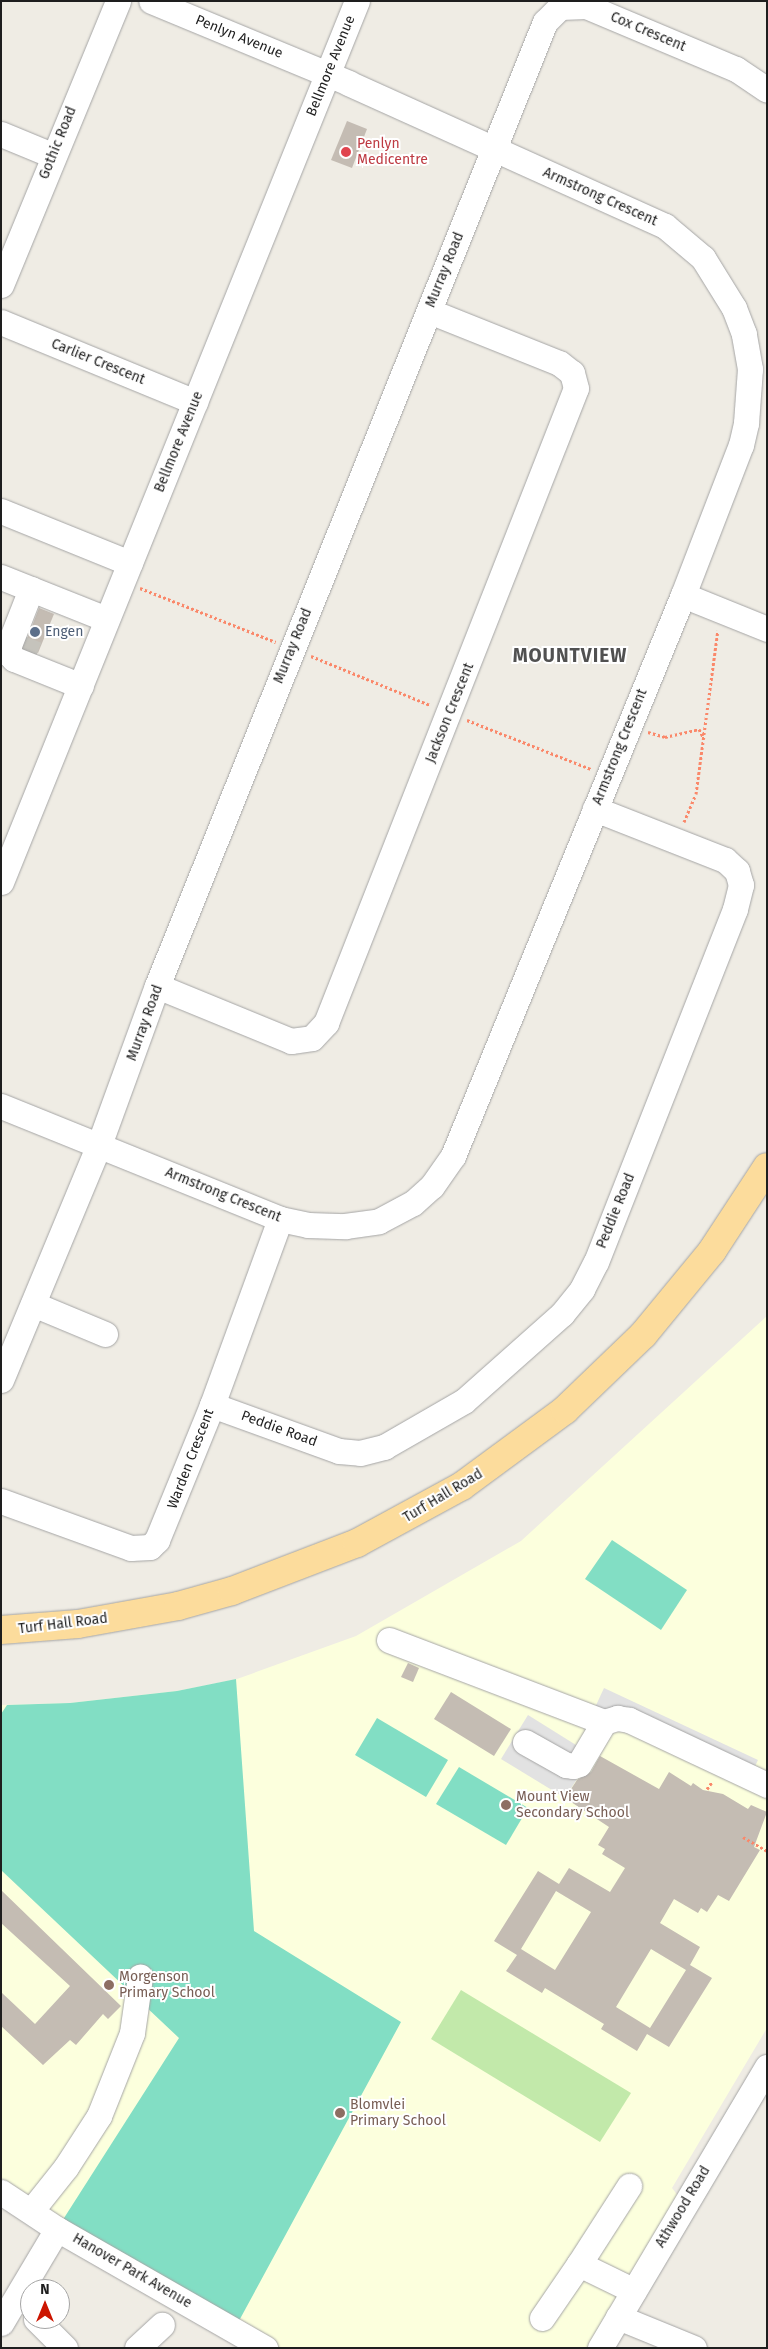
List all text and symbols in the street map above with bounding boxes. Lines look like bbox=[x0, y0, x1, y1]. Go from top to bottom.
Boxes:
street label: Cox Crescent bbox=[608, 9, 688, 55]
street label: Penlyn Avenue bbox=[193, 12, 285, 62]
street label: Bellmore Avenue bbox=[303, 13, 359, 119]
street label: Gothic Road bbox=[36, 104, 80, 182]
place label: Penlyn Medicentre bbox=[357, 136, 428, 168]
marker: Penlyn Medicentre bbox=[339, 145, 353, 159]
street label: Armstrong Crescent bbox=[540, 164, 660, 230]
street label: Murray Road bbox=[422, 230, 468, 310]
street label: Carlier Crescent bbox=[49, 336, 147, 388]
street label: Bellmore Avenue bbox=[151, 389, 207, 495]
street label: Murray Road bbox=[270, 606, 316, 686]
place label: Engen bbox=[45, 624, 83, 640]
marker: Engen bbox=[29, 626, 41, 638]
district label: MOUNTVIEW bbox=[512, 645, 628, 667]
street label: Jackson Crescent bbox=[422, 661, 478, 765]
street label: Armstrong Crescent bbox=[589, 687, 651, 807]
street label: Murray Road bbox=[123, 983, 167, 1063]
street label: Armstrong Crescent bbox=[163, 1164, 283, 1226]
street label: Peddie Road bbox=[593, 1171, 639, 1251]
street label: Warden Crescent bbox=[164, 1407, 218, 1511]
street label: Peddie Road bbox=[239, 1407, 319, 1451]
street label: Turf Hall Road bbox=[400, 1466, 486, 1526]
street label: Turf Hall Road bbox=[17, 1610, 109, 1638]
place label: Mount View Secondary School bbox=[516, 1789, 629, 1821]
marker: Mount View Secondary School bbox=[500, 1799, 512, 1811]
place label: Morgenson Primary School bbox=[119, 1969, 215, 2001]
marker: Morgenson Primary School bbox=[103, 1979, 115, 1991]
place label: Blomvlei Primary School bbox=[350, 2097, 446, 2130]
marker: Blomvlei Primary School bbox=[334, 2107, 346, 2119]
street label: Athwood Road bbox=[652, 2163, 714, 2251]
street label: Hanover Park Avenue bbox=[69, 2230, 195, 2312]
north arrow bbox=[20, 2279, 70, 2329]
text: N bbox=[40, 2281, 50, 2298]

